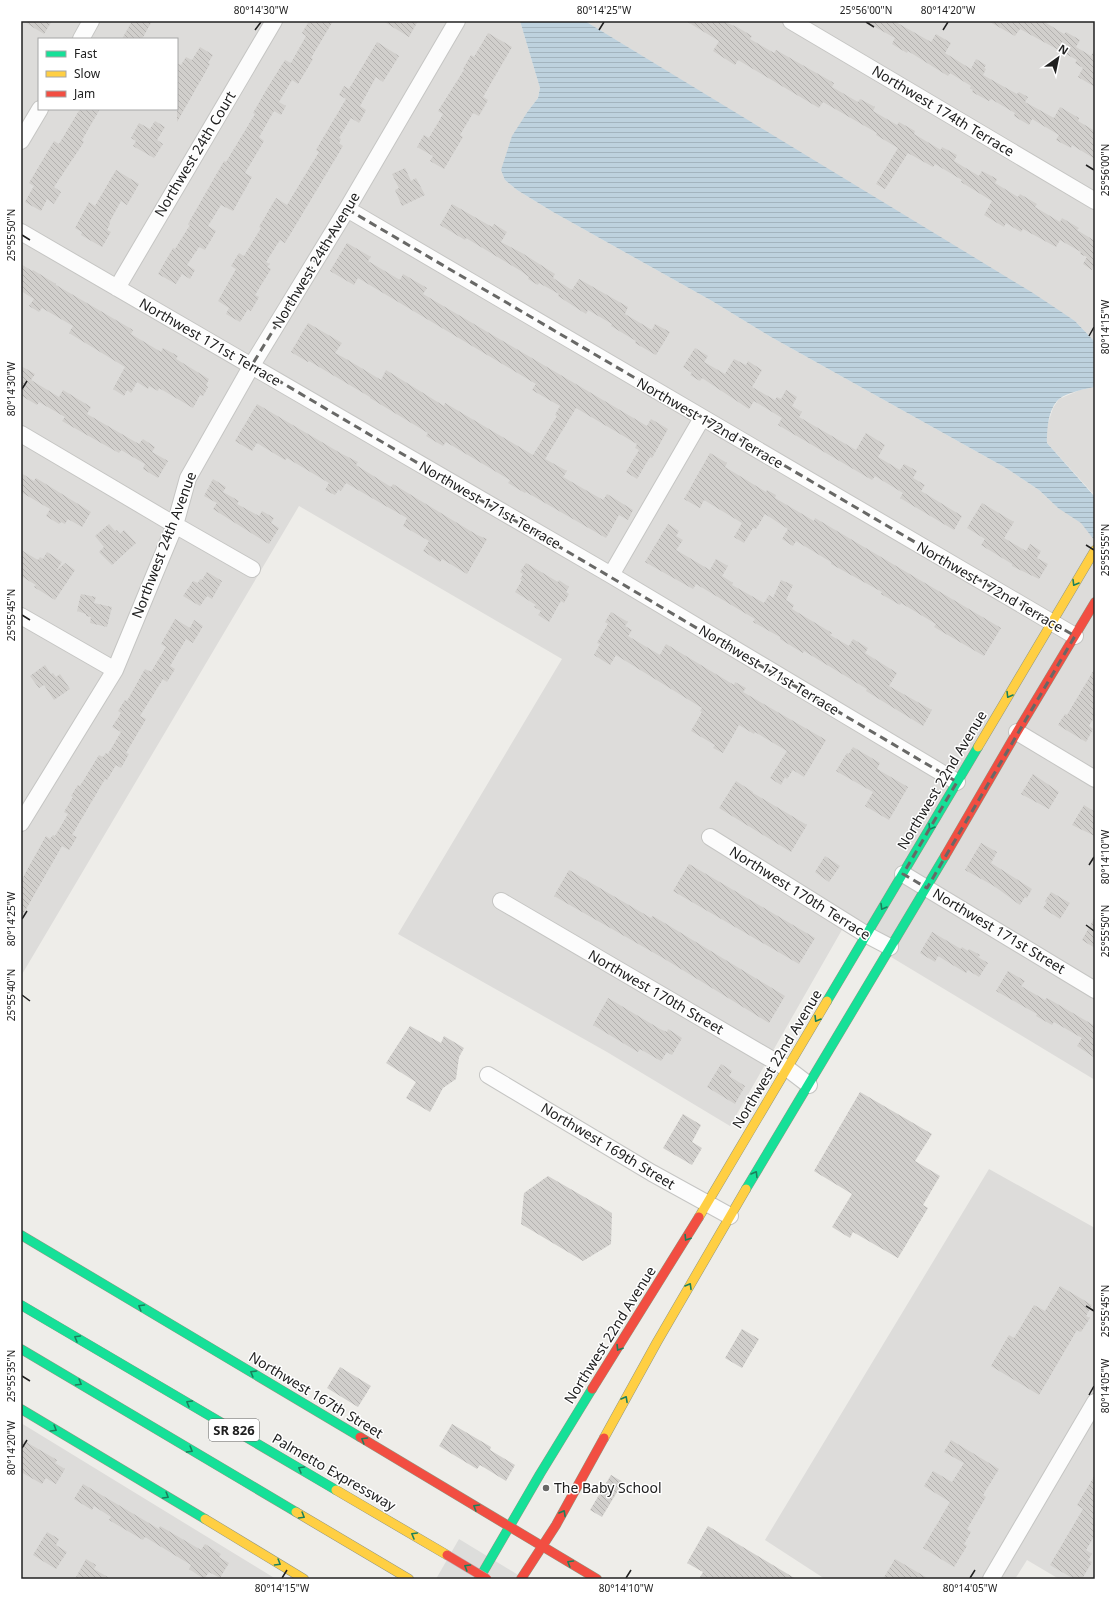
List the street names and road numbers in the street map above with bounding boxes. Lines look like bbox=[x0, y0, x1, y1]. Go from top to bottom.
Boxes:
street label: Northwest 174th Terrace bbox=[869, 61, 1018, 161]
street label: Northwest 24th Court bbox=[150, 88, 240, 220]
street label: Northwest 24th Avenue bbox=[267, 188, 364, 331]
street label: Northwest 171st Terrace bbox=[136, 293, 285, 390]
street label: Northwest 172nd Terrace bbox=[633, 373, 787, 472]
street label: Northwest 171st Terrace bbox=[416, 456, 565, 553]
street label: Northwest 24th Avenue bbox=[127, 469, 200, 621]
street label: Northwest 172nd Terrace bbox=[913, 537, 1067, 636]
street label: Northwest 171st Terrace bbox=[695, 620, 843, 719]
street label: Northwest 22nd Avenue bbox=[892, 707, 991, 853]
street label: Northwest 170th Terrace bbox=[726, 841, 874, 944]
street label: Northwest 171st Street bbox=[929, 883, 1069, 978]
street label: Northwest 170th Street bbox=[585, 945, 727, 1038]
street label: Northwest 22nd Avenue bbox=[727, 986, 826, 1132]
street label: Northwest 169th Street bbox=[538, 1098, 679, 1193]
street label: Northwest 22nd Avenue bbox=[559, 1262, 660, 1407]
street label: Northwest 167th Street bbox=[246, 1347, 387, 1442]
road number: SR 826 bbox=[209, 1419, 259, 1441]
street label: Palmetto Expressway bbox=[269, 1428, 400, 1515]

